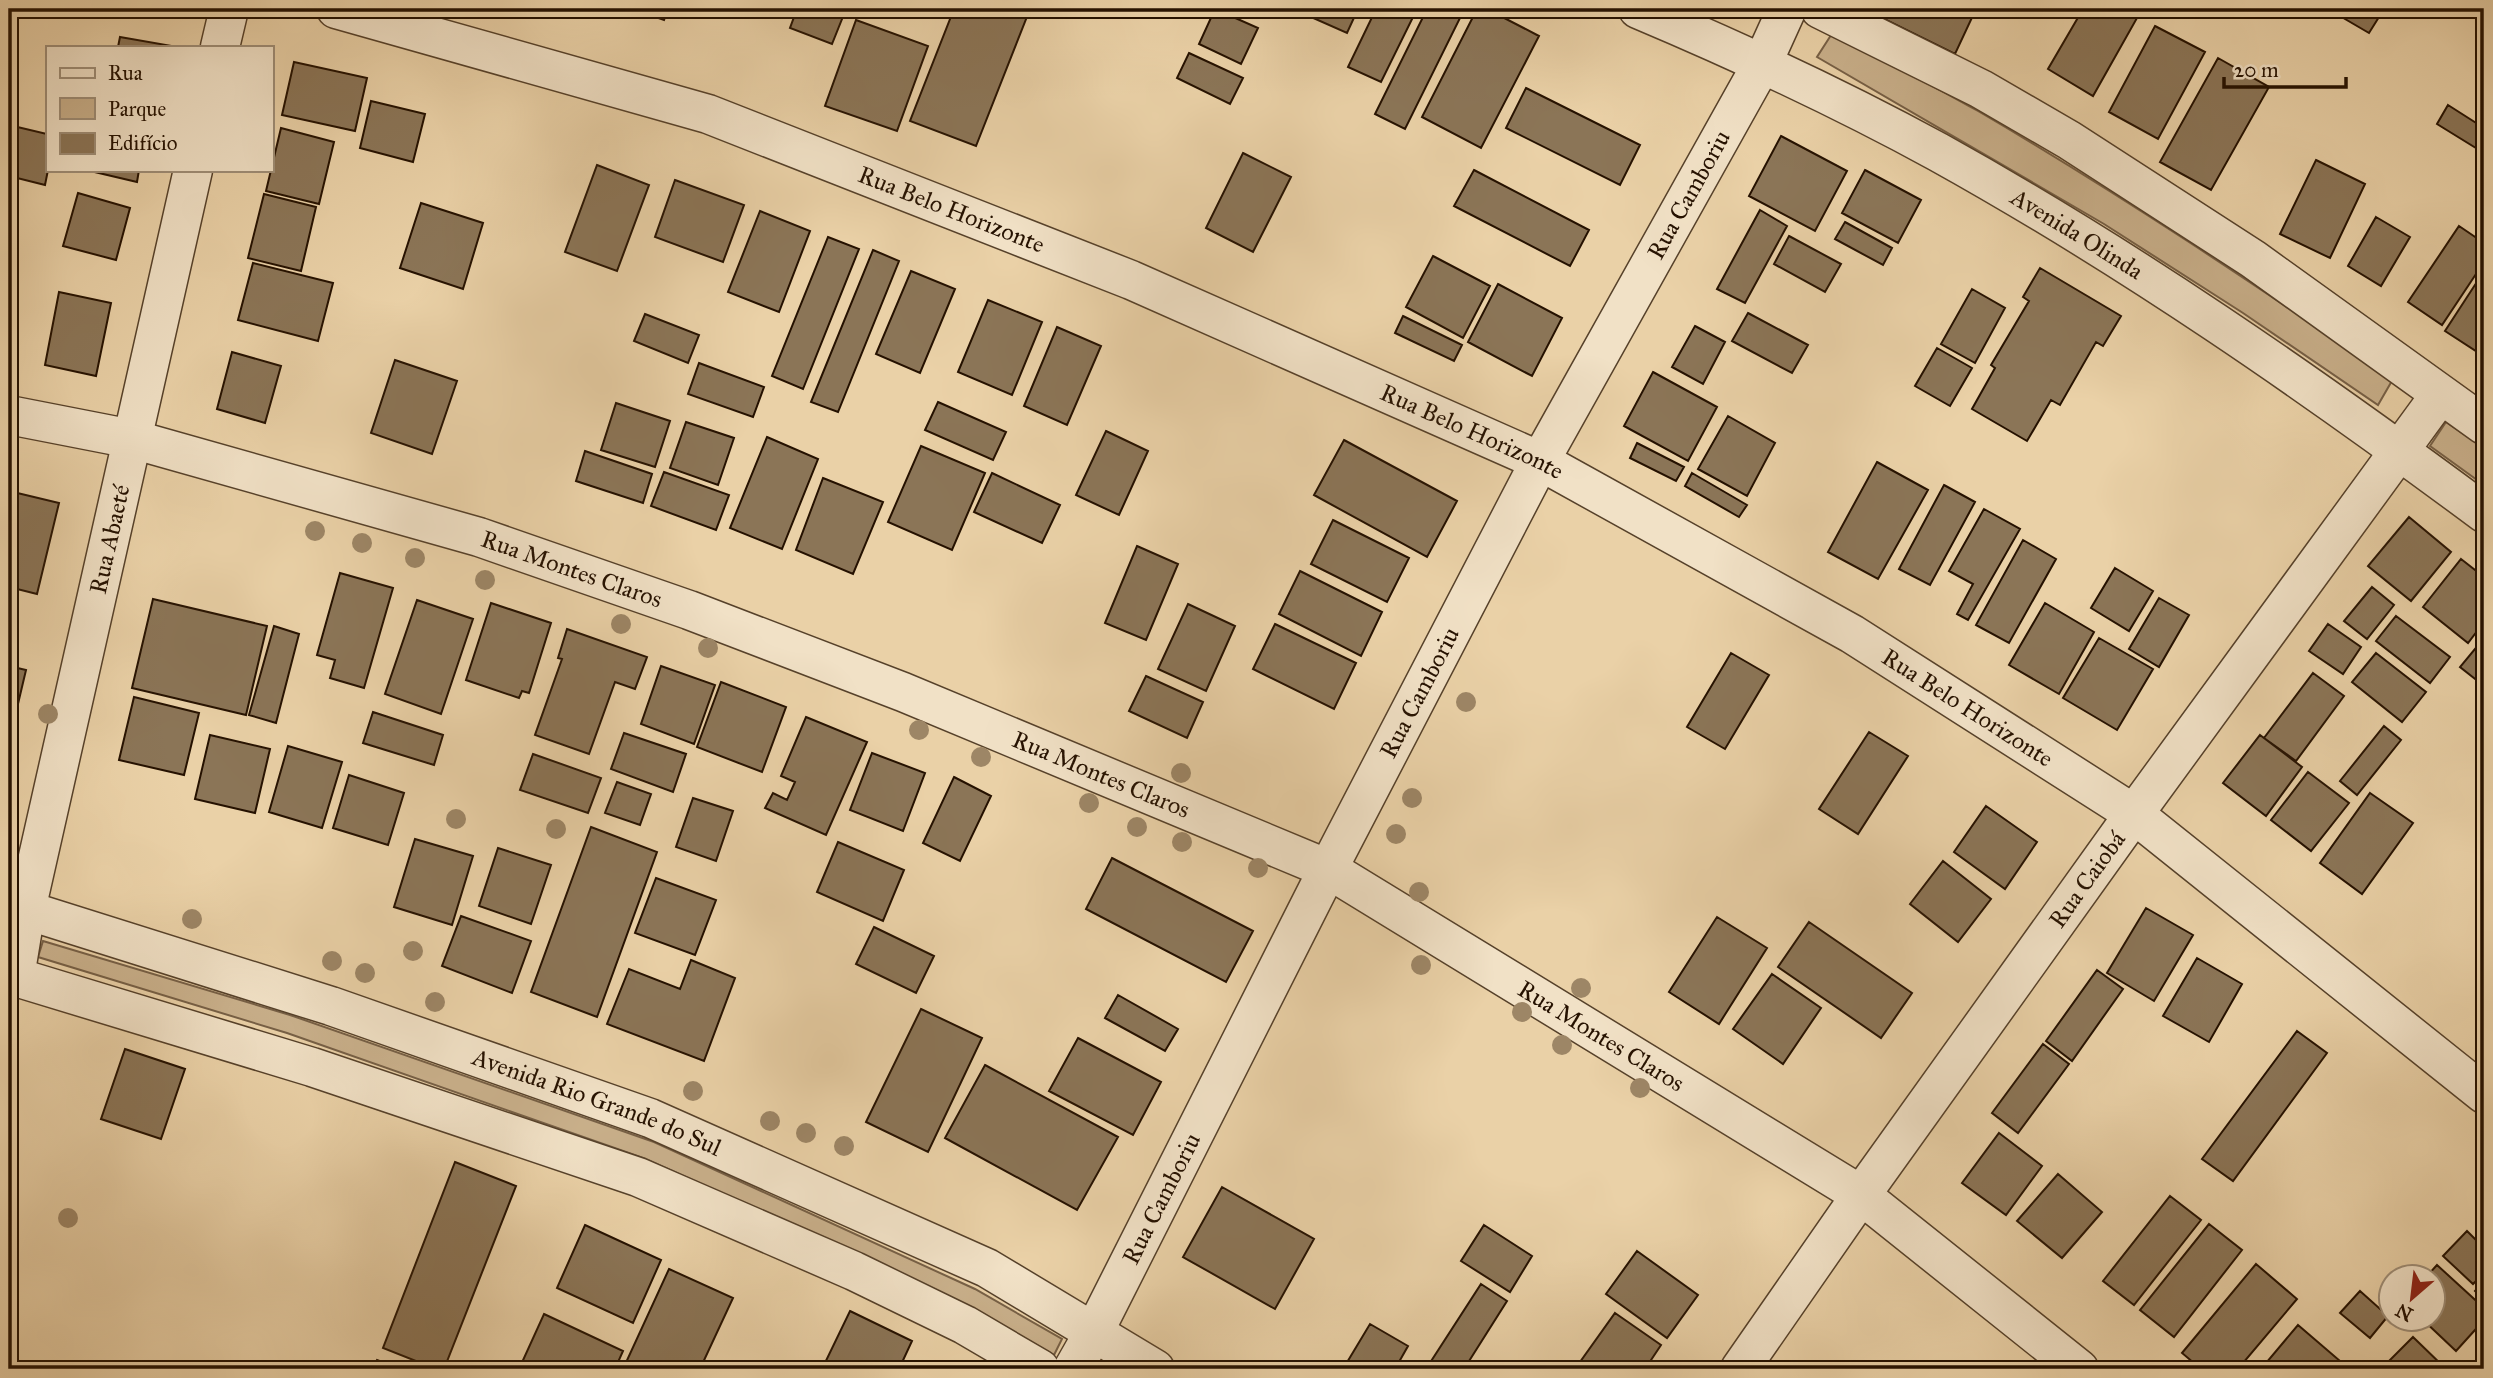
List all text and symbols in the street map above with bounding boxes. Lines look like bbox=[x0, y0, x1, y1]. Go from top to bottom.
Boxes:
legend bbox=[46, 46, 273, 172]
scale bar bbox=[2224, 46, 2346, 90]
text: 20 m bbox=[2234, 57, 2279, 83]
text: Rua bbox=[108, 60, 143, 86]
text: Parque bbox=[108, 96, 167, 122]
street label: Rua Camboriu bbox=[1641, 125, 1737, 265]
text: Edifício bbox=[108, 130, 178, 156]
street label: Rua Belo Horizonte bbox=[854, 159, 1049, 260]
street label: Avenida Olinda bbox=[2005, 182, 2150, 287]
street label: Rua Belo Horizonte bbox=[1376, 377, 1569, 486]
street label: Rua Abaeté bbox=[83, 482, 137, 597]
street label: Rua Montes Claros bbox=[477, 524, 666, 615]
street label: Rua Camboriu bbox=[1373, 622, 1466, 763]
street label: Rua Belo Horizonte bbox=[1876, 642, 2059, 774]
street label: Rua Montes Claros bbox=[1008, 724, 1194, 825]
street label: Rua Caiobá bbox=[2042, 825, 2132, 934]
street label: Rua Montes Claros bbox=[1512, 974, 1690, 1098]
street label: Avenida Rio Grande do Sul bbox=[468, 1042, 726, 1163]
street label: Rua Camboriu bbox=[1116, 1128, 1207, 1269]
north arrow bbox=[2378, 1262, 2448, 1332]
text: N bbox=[2392, 1299, 2417, 1327]

